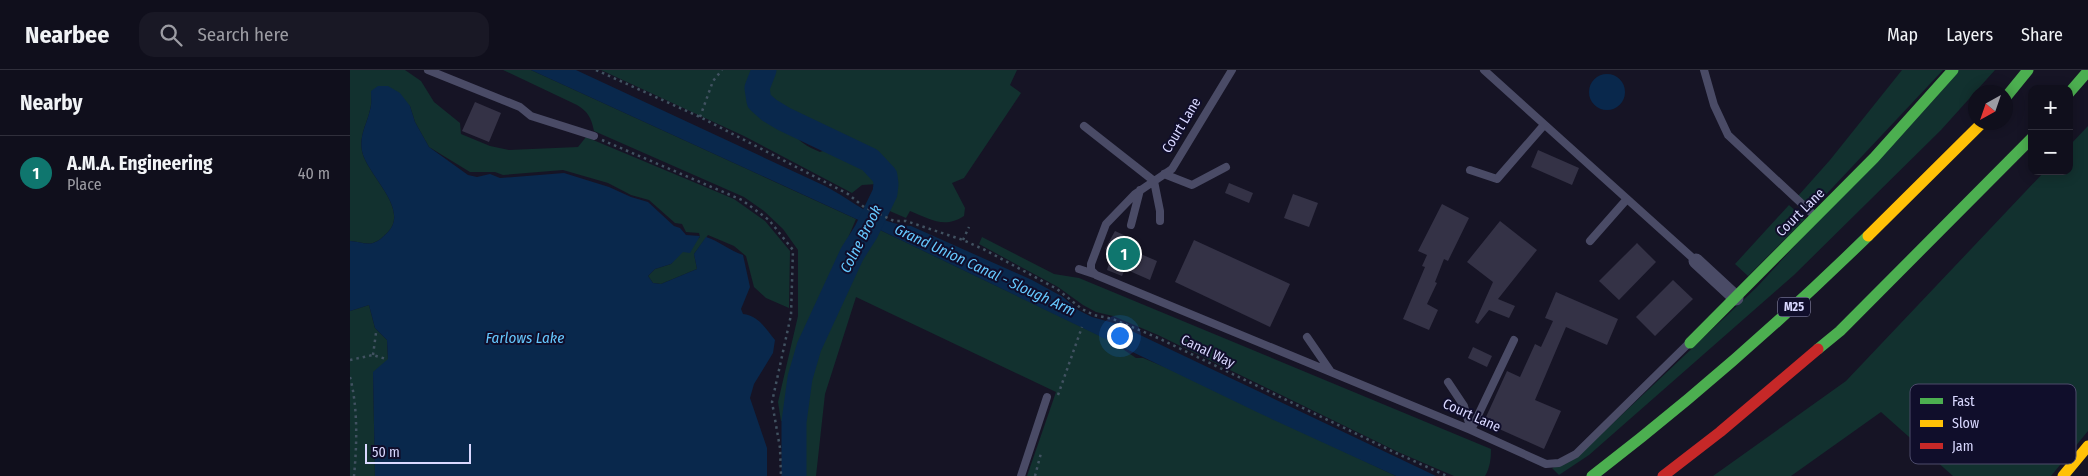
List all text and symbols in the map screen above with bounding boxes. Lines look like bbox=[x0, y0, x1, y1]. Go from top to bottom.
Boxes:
search box bbox=[139, 12, 489, 57]
text: Nearbee bbox=[25, 21, 109, 49]
icon: search bbox=[157, 21, 185, 49]
text: Search here bbox=[197, 23, 289, 46]
text: Map bbox=[1887, 24, 1918, 46]
text: Layers bbox=[1946, 24, 1993, 46]
text: Share bbox=[2021, 24, 2063, 46]
north arrow bbox=[1968, 85, 2013, 130]
map controls bbox=[2028, 85, 2073, 175]
button: + bbox=[2028, 85, 2073, 130]
text: Nearby bbox=[20, 90, 82, 116]
street label: Court Lane bbox=[1158, 94, 1205, 156]
button: − bbox=[2028, 130, 2073, 175]
text: A.M.A. Engineering bbox=[67, 152, 212, 175]
text: 1 bbox=[33, 164, 39, 183]
text: 40 m bbox=[298, 164, 330, 183]
text: Place bbox=[67, 175, 102, 194]
street label: Court Lane bbox=[1773, 185, 1828, 240]
water label: Colne Brook bbox=[836, 202, 886, 276]
water label: Grand Union Canal - Slough Arm bbox=[892, 220, 1078, 320]
pin: 1 bbox=[1108, 235, 1140, 273]
road number: M25 bbox=[1778, 298, 1810, 316]
your location bbox=[1107, 323, 1133, 349]
water label: Farlows Lake bbox=[486, 329, 564, 347]
street label: Canal Way bbox=[1178, 331, 1238, 372]
legend bbox=[1910, 384, 2076, 464]
text: Fast bbox=[1952, 393, 1975, 410]
street label: Court Lane bbox=[1440, 395, 1503, 436]
text: Slow bbox=[1952, 415, 1979, 432]
text: Jam bbox=[1952, 438, 1973, 455]
scale bar bbox=[365, 441, 471, 464]
text: 50 m bbox=[372, 444, 400, 461]

